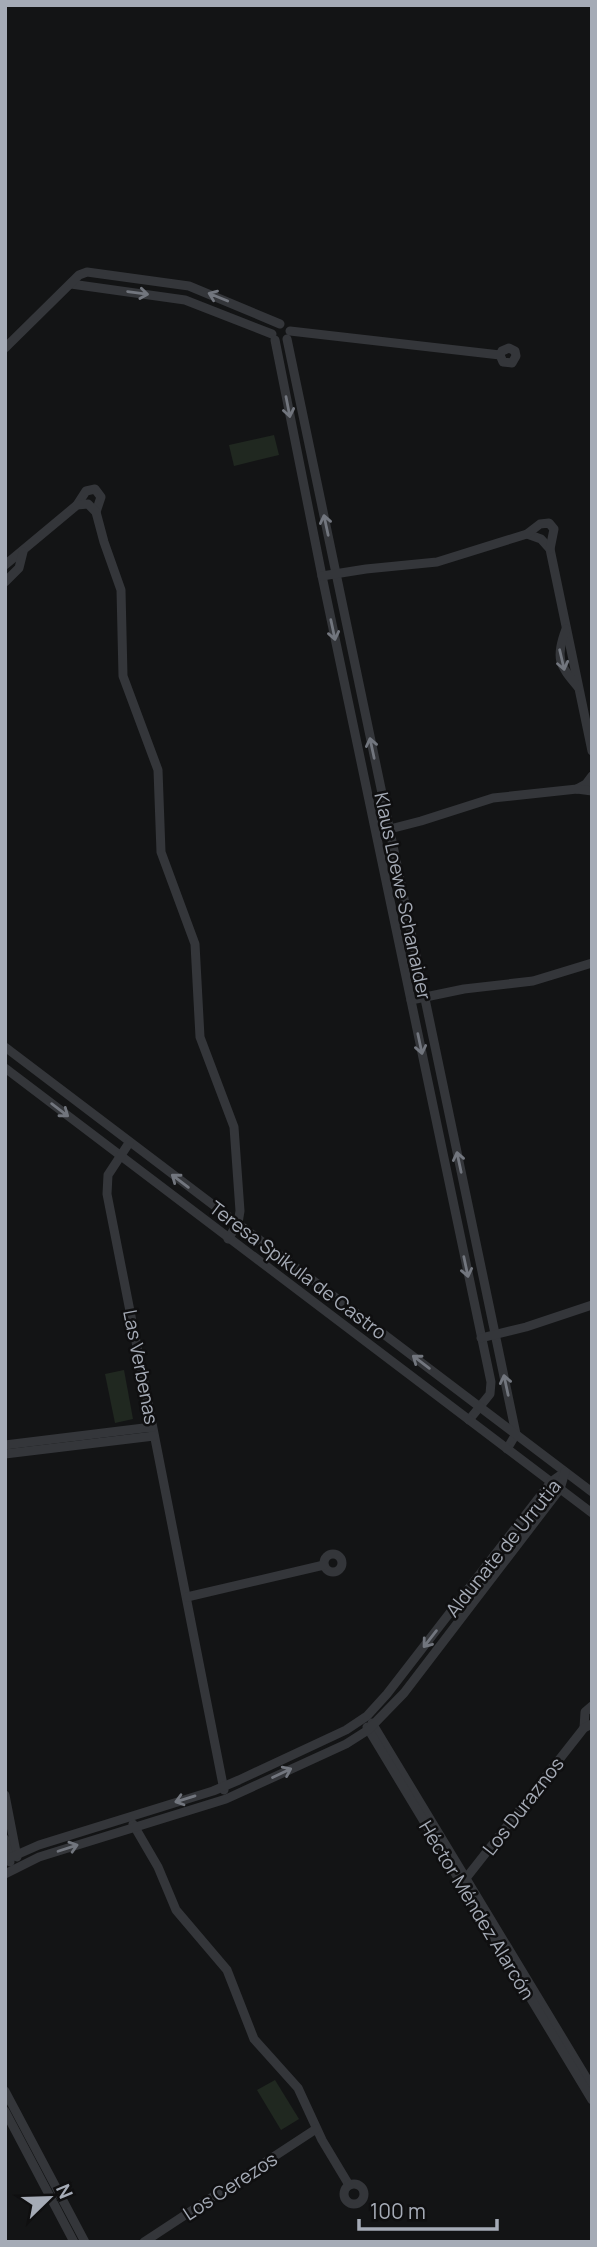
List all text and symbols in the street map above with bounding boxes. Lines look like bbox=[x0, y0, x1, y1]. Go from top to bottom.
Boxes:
one-way arrow bbox=[127, 287, 149, 300]
one-way arrow bbox=[207, 290, 229, 303]
one-way arrow bbox=[282, 395, 296, 418]
one-way arrow bbox=[319, 514, 333, 537]
one-way arrow bbox=[327, 618, 341, 641]
one-way arrow bbox=[557, 648, 570, 670]
one-way arrow bbox=[365, 737, 379, 760]
street label: Klaus Loewe Schanaider bbox=[368, 790, 438, 1002]
one-way arrow bbox=[414, 1032, 428, 1055]
one-way arrow bbox=[50, 1102, 68, 1117]
one-way arrow bbox=[452, 1151, 466, 1174]
one-way arrow bbox=[171, 1174, 189, 1189]
street label: Teresa Spikula de Castro bbox=[204, 1195, 392, 1345]
one-way arrow bbox=[460, 1255, 474, 1278]
street label: Las Verbenas bbox=[117, 1307, 165, 1427]
one-way arrow bbox=[412, 1354, 430, 1369]
one-way arrow bbox=[499, 1374, 513, 1397]
street label: Aldunate de Urrutia bbox=[439, 1474, 567, 1622]
one-way arrow bbox=[423, 1629, 438, 1647]
street label: Los Duraznos bbox=[476, 1751, 570, 1861]
one-way arrow bbox=[271, 1766, 292, 1779]
one-way arrow bbox=[174, 1794, 196, 1807]
street label: Héctor Méndez Alarcón bbox=[413, 1816, 541, 2004]
one-way arrow bbox=[57, 1841, 79, 1854]
street label: Los Cerezos bbox=[178, 2146, 282, 2226]
north arrow bbox=[14, 2163, 84, 2233]
text: N bbox=[50, 2180, 79, 2203]
scale bar bbox=[359, 2188, 497, 2232]
text: 100 m bbox=[370, 2197, 426, 2225]

